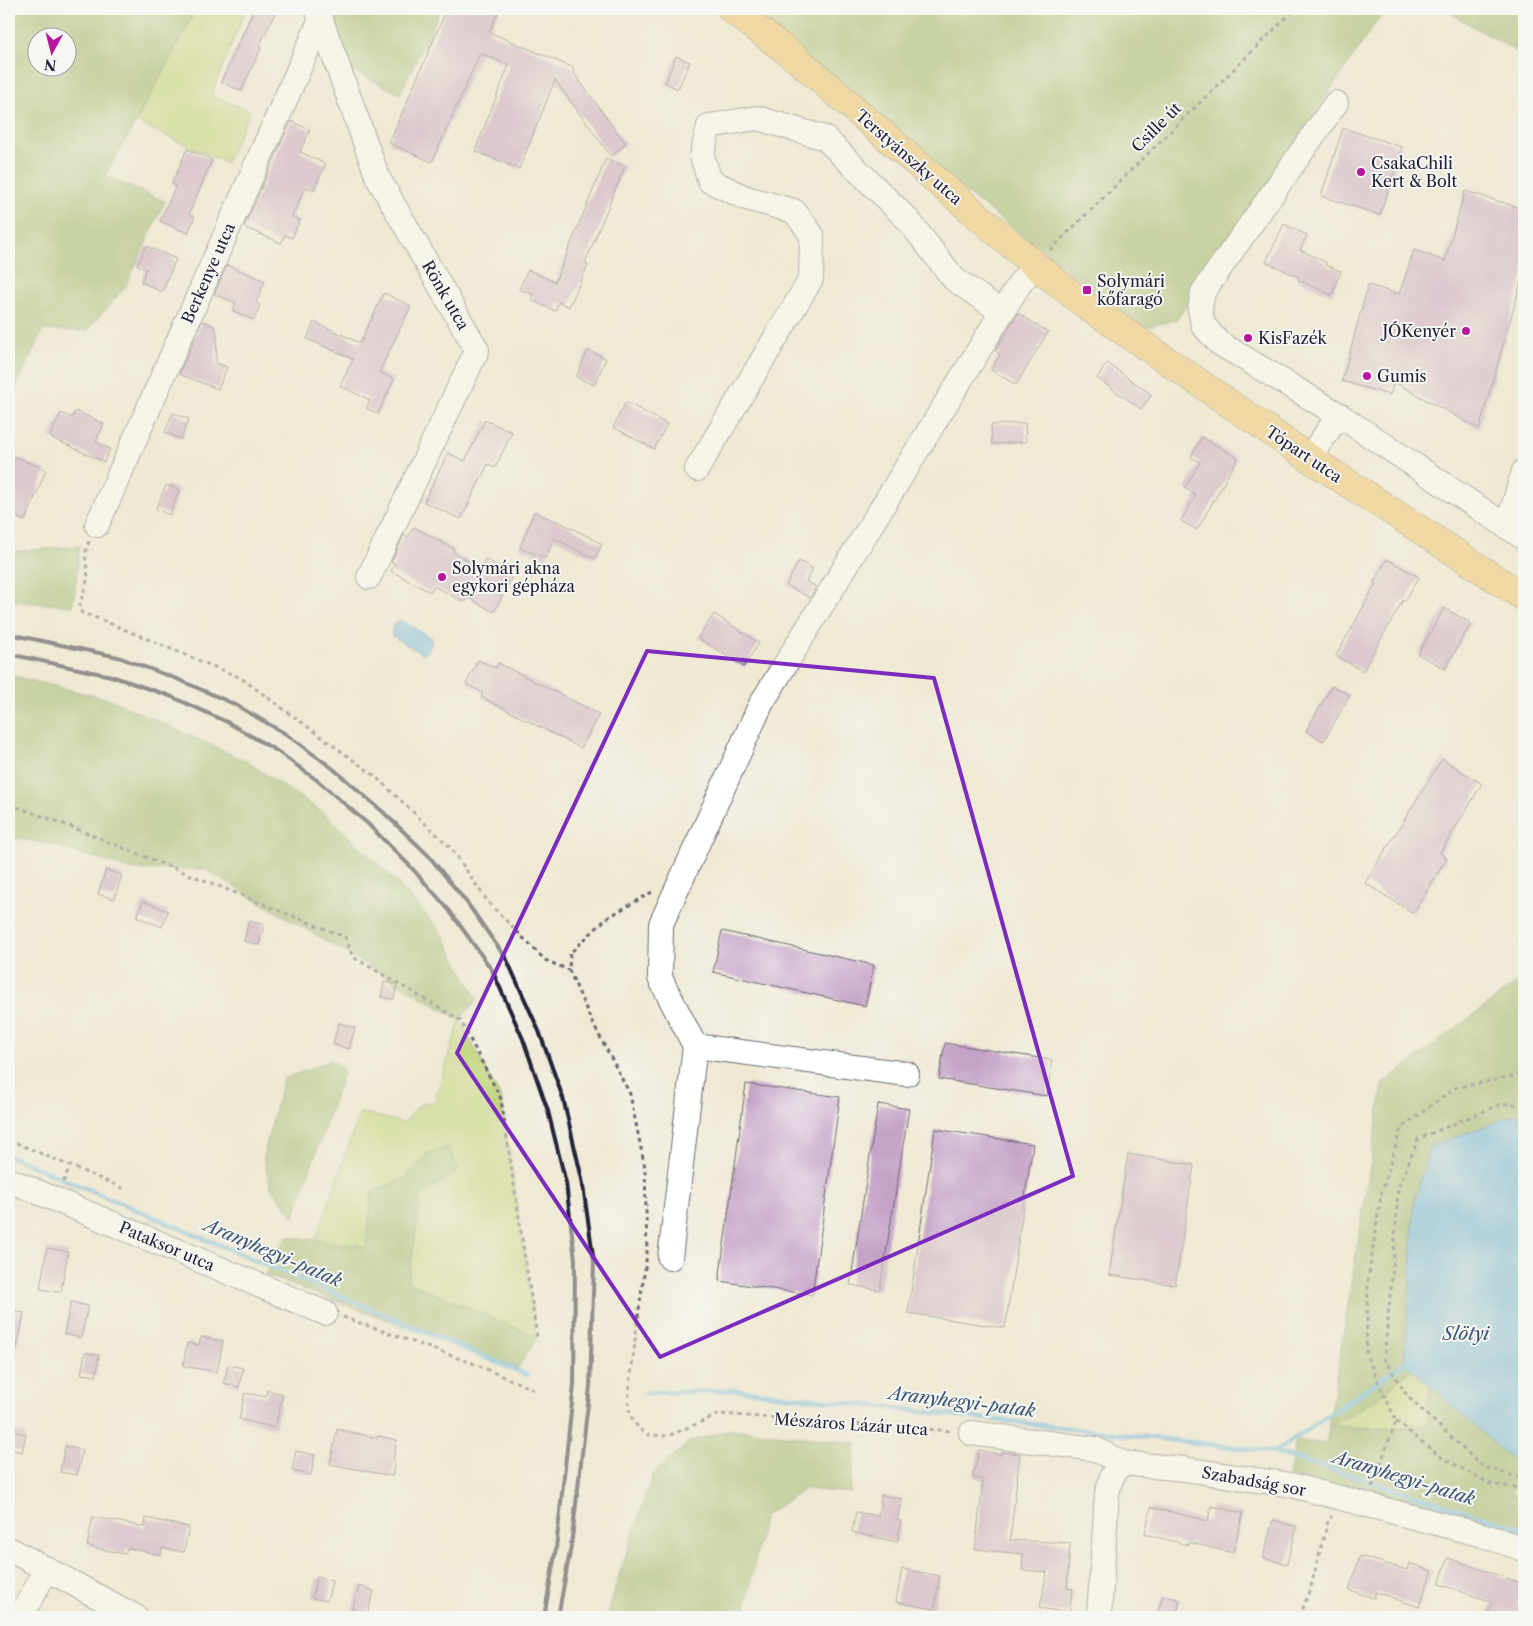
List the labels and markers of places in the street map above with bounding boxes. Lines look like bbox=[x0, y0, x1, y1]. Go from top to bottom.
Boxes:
place label: CsakaChili Kert & Bolt bbox=[1371, 153, 1458, 191]
marker: CsakaChili Kert & Bolt bbox=[1355, 166, 1367, 178]
place label: Solymári kőfaragó bbox=[1097, 271, 1165, 309]
marker: Solymári kőfaragó bbox=[1081, 284, 1093, 296]
place label: JÓKenyér bbox=[1379, 321, 1456, 341]
marker: JÓKenyér bbox=[1460, 325, 1472, 337]
place label: KisFazék bbox=[1258, 328, 1328, 348]
marker: KisFazék bbox=[1242, 332, 1254, 344]
place label: Gumis bbox=[1377, 366, 1427, 386]
marker: Gumis bbox=[1361, 370, 1373, 382]
place label: Solymári akna egykori gépháza bbox=[452, 558, 575, 596]
marker: Solymári akna egykori gépháza bbox=[436, 571, 448, 583]

